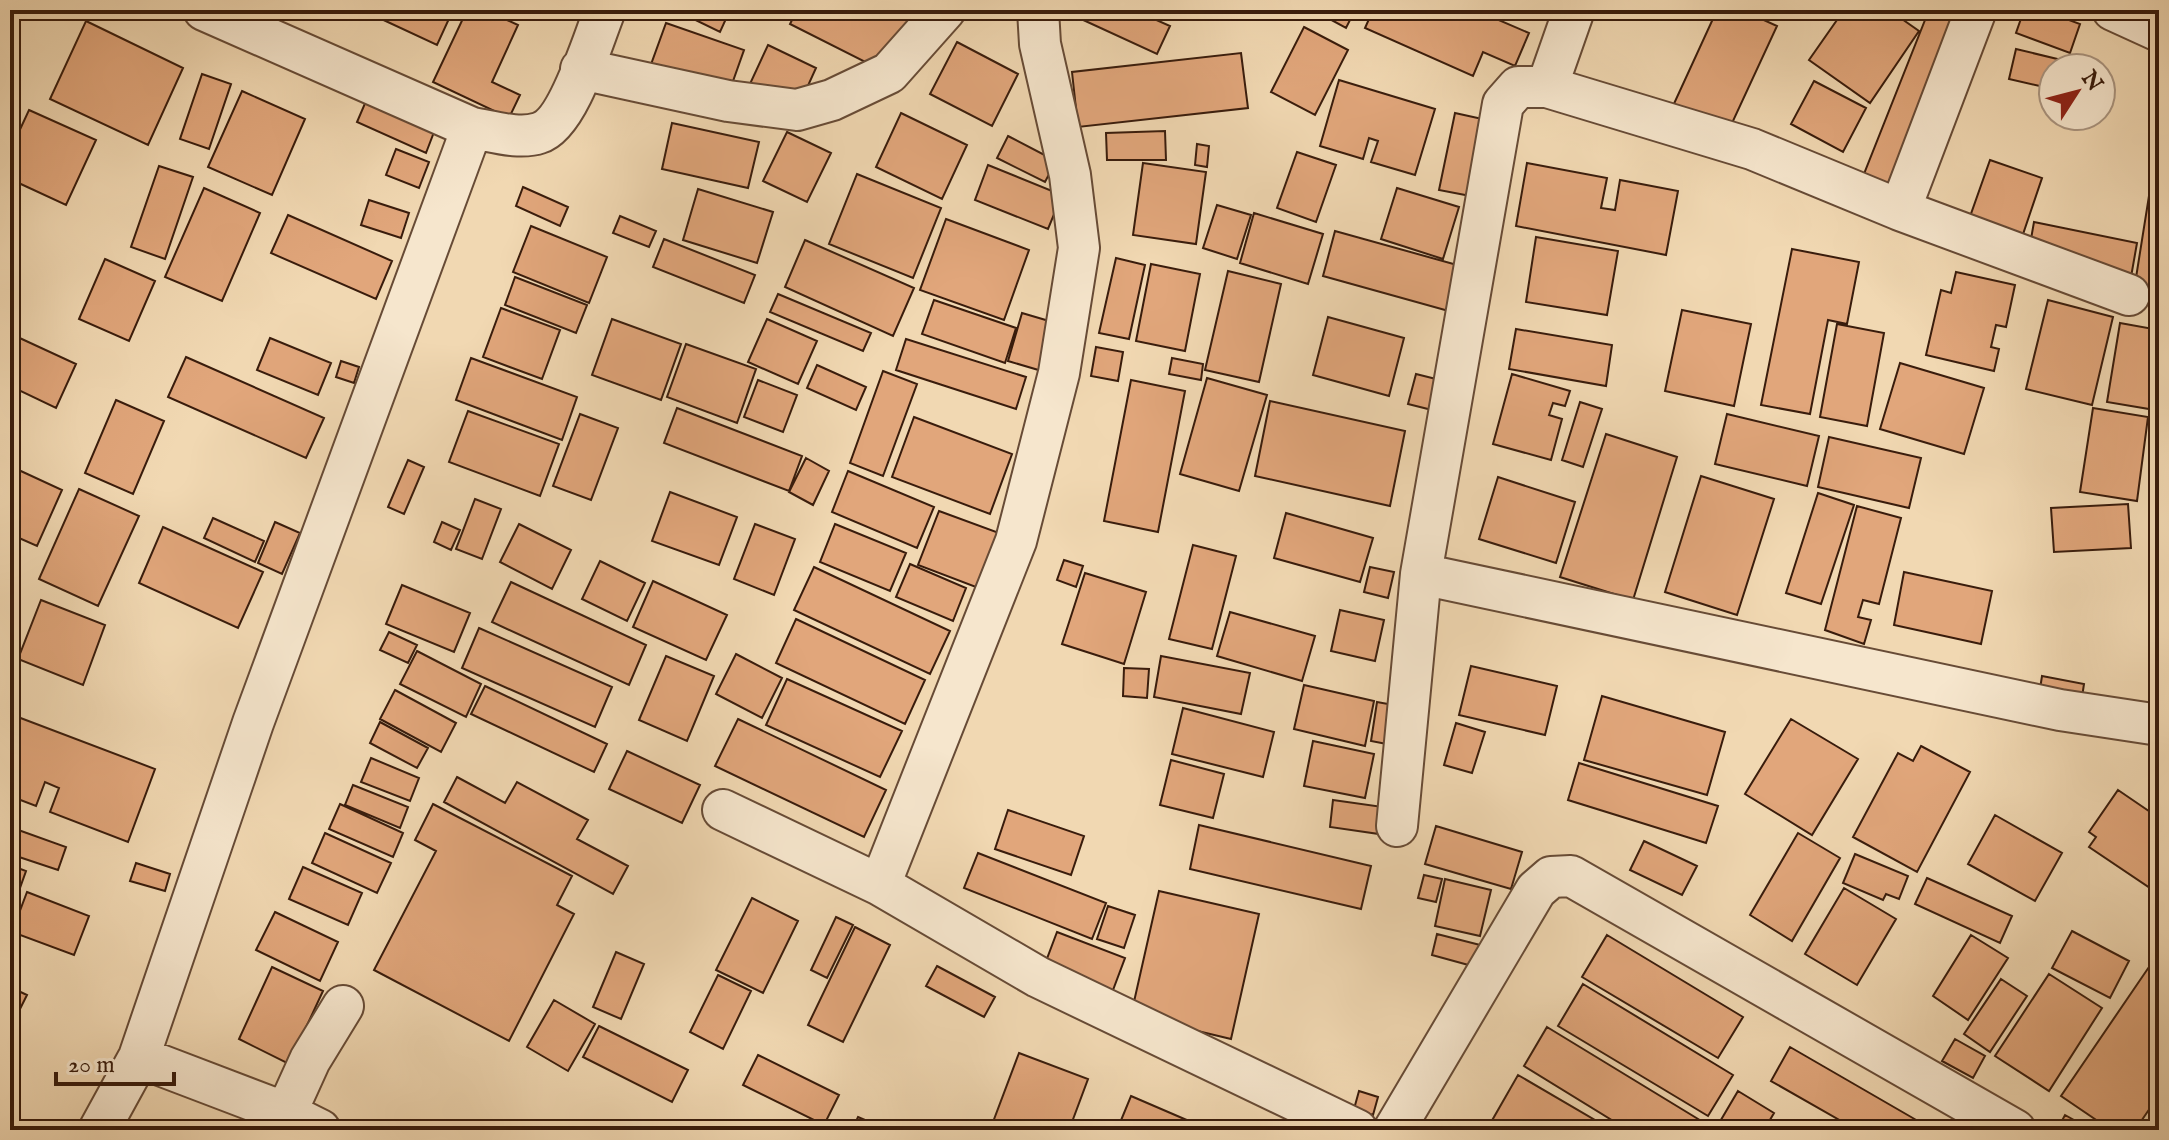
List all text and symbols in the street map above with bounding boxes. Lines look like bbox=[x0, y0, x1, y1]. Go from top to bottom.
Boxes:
north arrow bbox=[2037, 52, 2117, 132]
text: N bbox=[2074, 65, 2108, 97]
scale bar bbox=[56, 1036, 174, 1086]
text: 20 m bbox=[68, 1050, 115, 1081]

